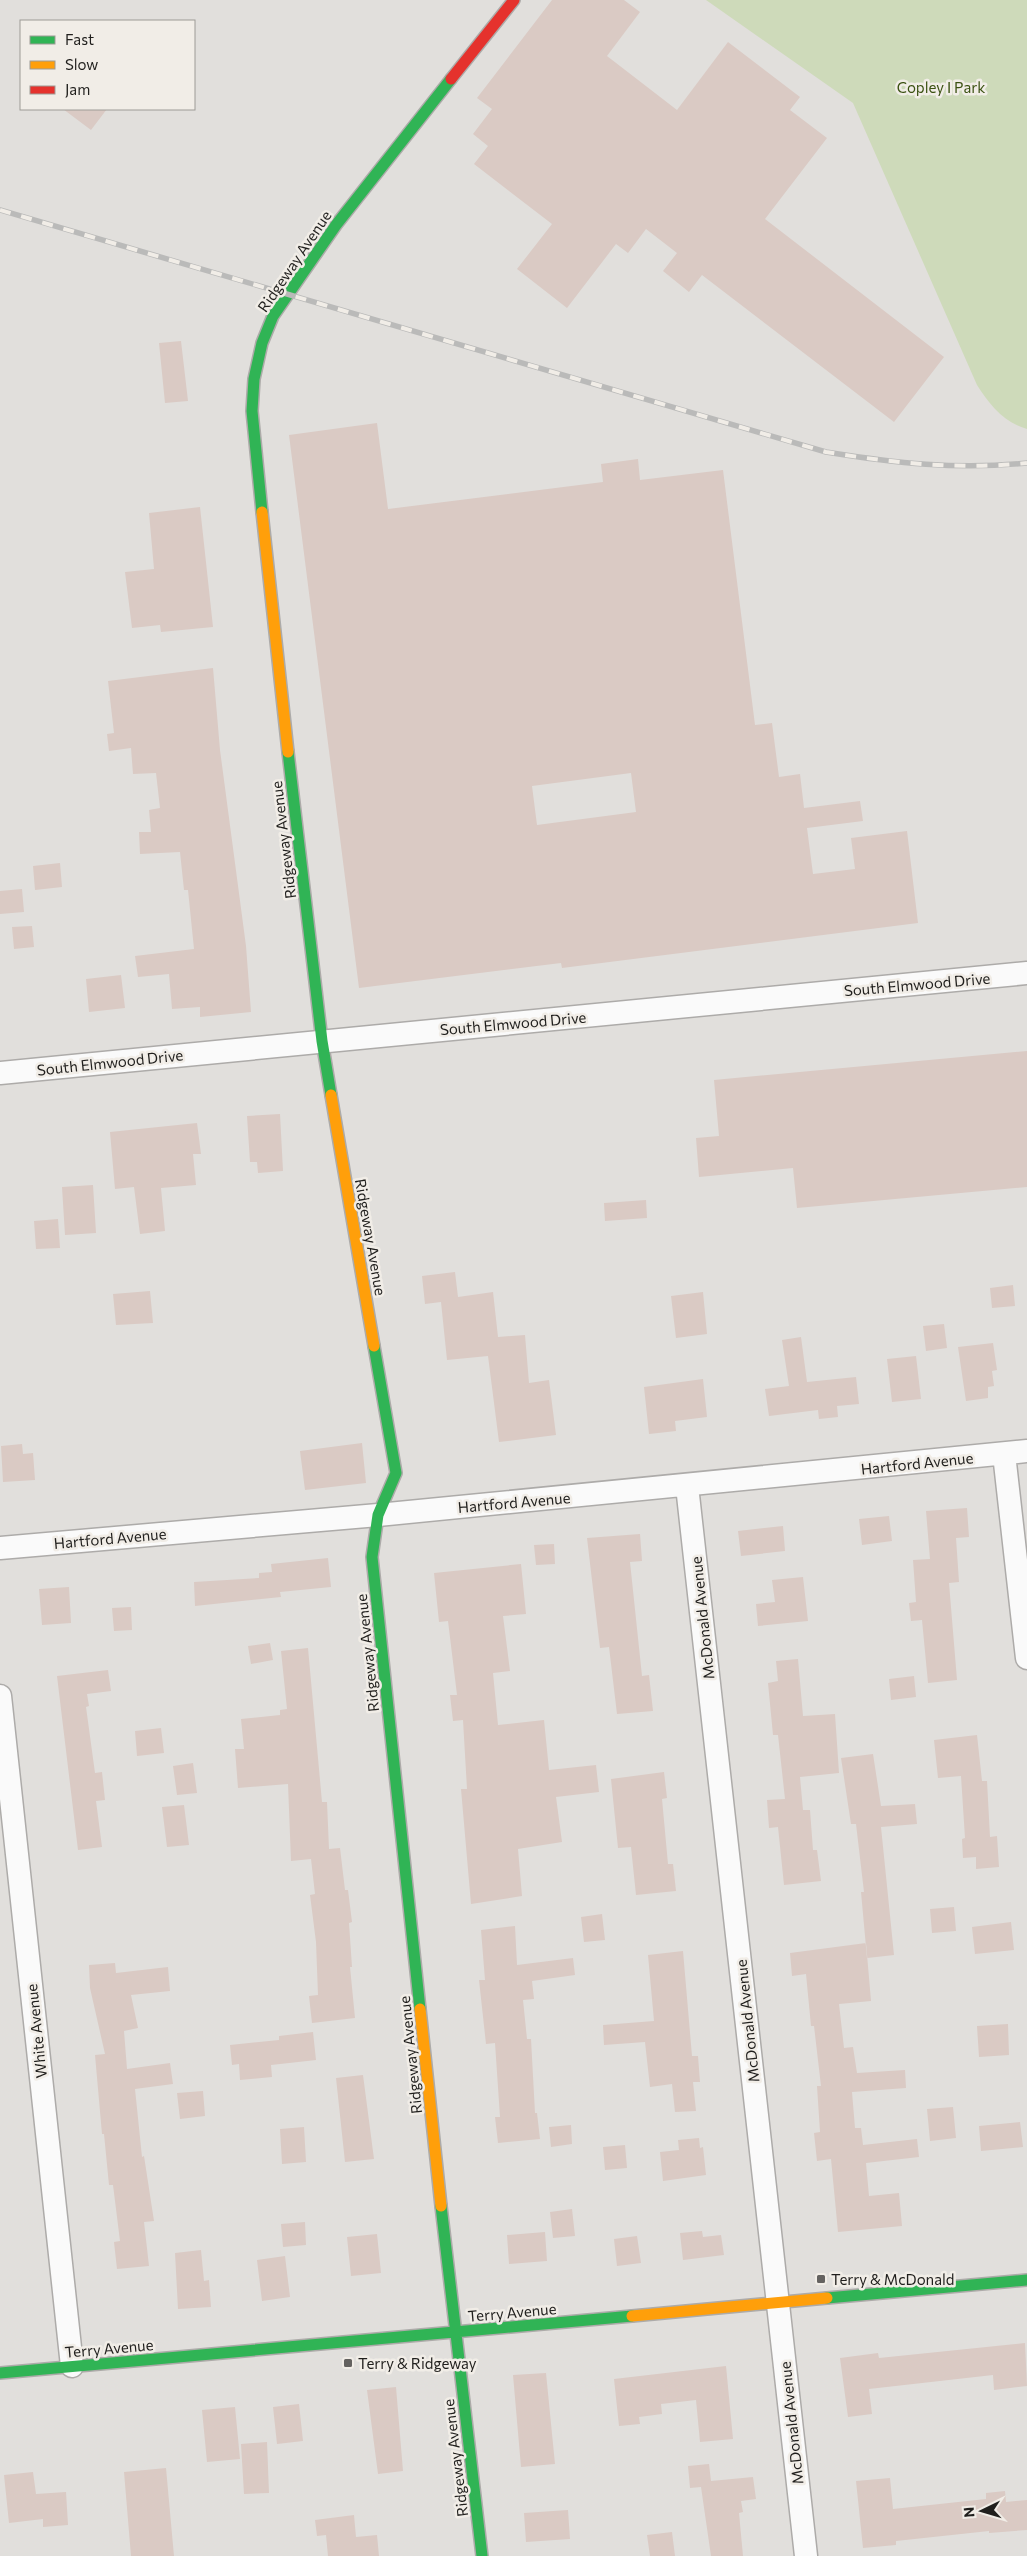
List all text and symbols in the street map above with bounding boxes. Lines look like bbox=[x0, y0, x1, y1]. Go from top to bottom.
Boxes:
legend bbox=[20, 20, 195, 110]
text: Fast bbox=[65, 30, 94, 48]
text: Slow bbox=[65, 55, 98, 73]
park label: Copley I Park bbox=[897, 78, 985, 96]
text: Jam bbox=[65, 80, 90, 98]
street label: Ridgeway Avenue bbox=[253, 207, 335, 315]
street label: Ridgeway Avenue bbox=[267, 780, 299, 900]
street label: South Elmwood Drive bbox=[843, 969, 991, 999]
street label: South Elmwood Drive bbox=[439, 1008, 587, 1038]
street label: South Elmwood Drive bbox=[36, 1045, 184, 1079]
street label: Ridgeway Avenue bbox=[352, 1177, 390, 1297]
street label: Hartford Avenue bbox=[860, 1448, 974, 1478]
street label: Hartford Avenue bbox=[457, 1488, 571, 1516]
street label: Hartford Avenue bbox=[53, 1524, 167, 1552]
street label: McDonald Avenue bbox=[687, 1556, 717, 1680]
street label: Ridgeway Avenue bbox=[352, 1593, 382, 1713]
street label: McDonald Avenue bbox=[732, 1959, 762, 2083]
street label: White Avenue bbox=[22, 1983, 50, 2079]
street label: Ridgeway Avenue bbox=[395, 1995, 425, 2115]
place label: Terry & McDonald bbox=[831, 2270, 955, 2288]
marker: Terry & McDonald bbox=[815, 2273, 827, 2285]
street label: Terry Avenue bbox=[467, 2299, 557, 2325]
street label: Terry Avenue bbox=[64, 2335, 154, 2361]
place label: Terry & Ridgeway bbox=[358, 2354, 477, 2372]
marker: Terry & Ridgeway bbox=[342, 2357, 354, 2369]
street label: McDonald Avenue bbox=[776, 2361, 806, 2485]
street label: Ridgeway Avenue bbox=[439, 2398, 471, 2518]
north arrow bbox=[957, 2486, 1007, 2536]
text: N bbox=[960, 2506, 977, 2518]

